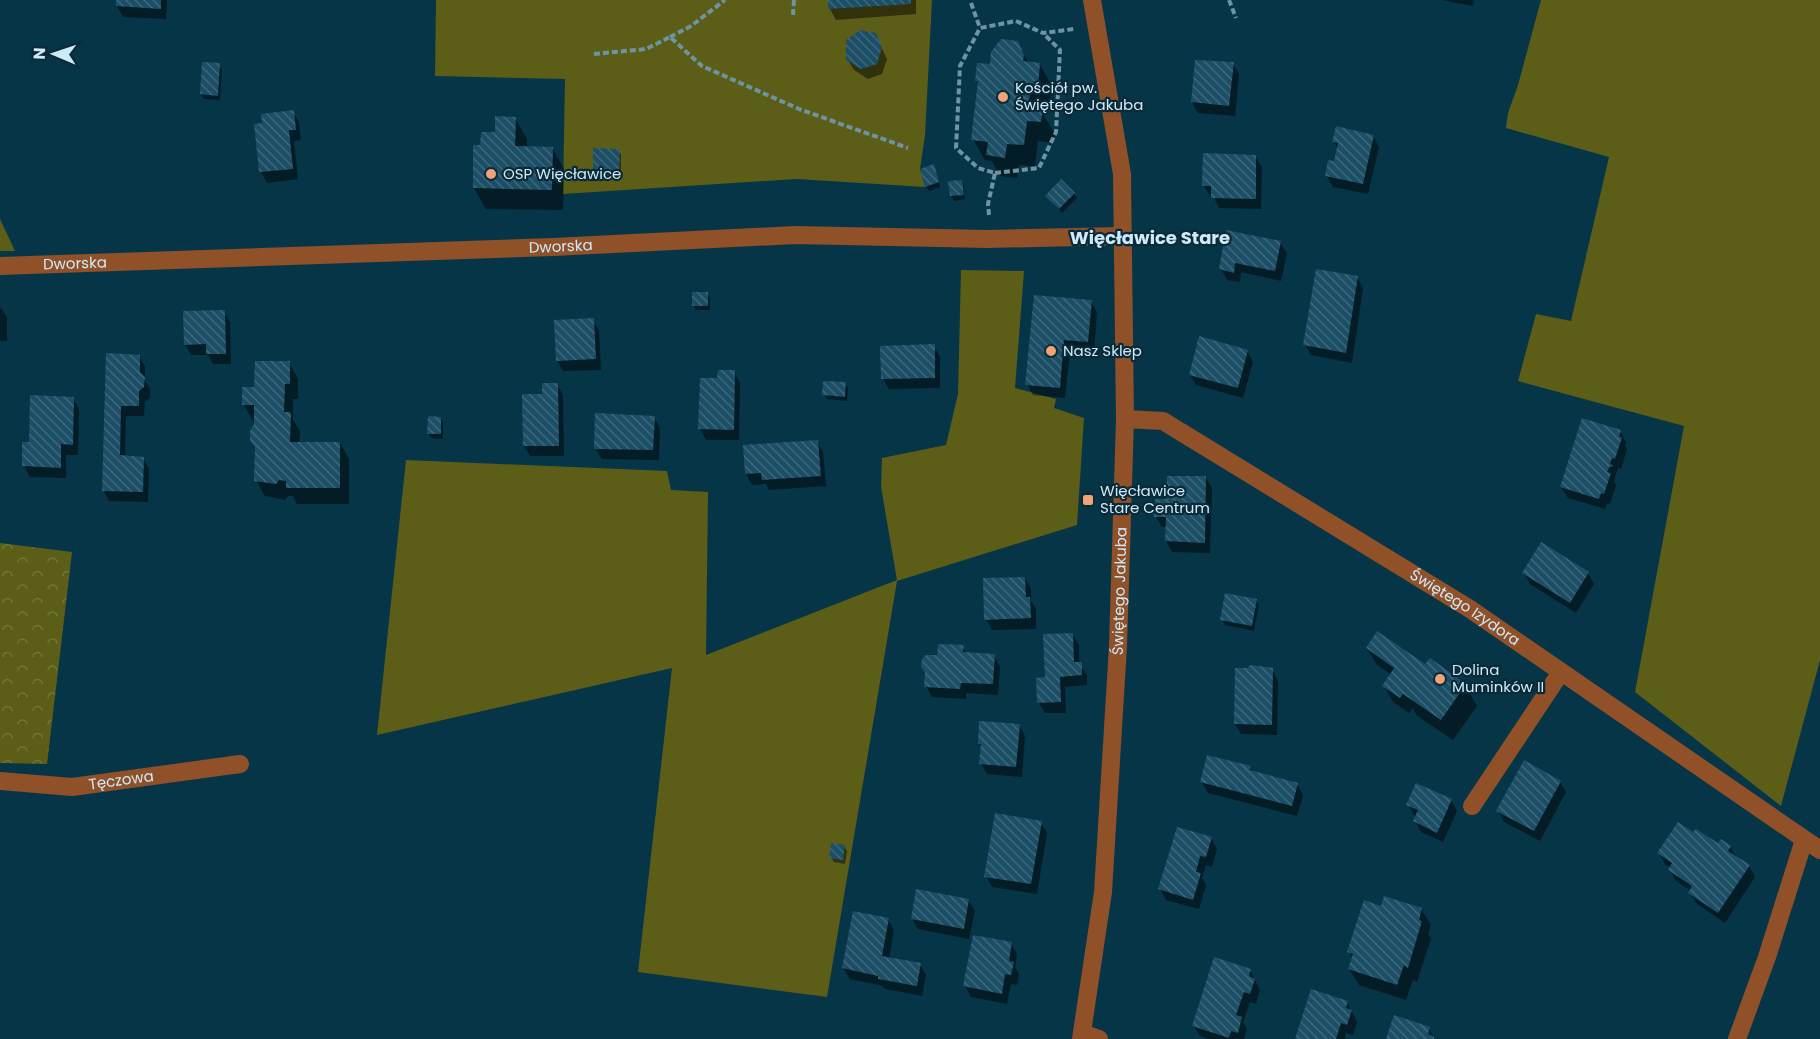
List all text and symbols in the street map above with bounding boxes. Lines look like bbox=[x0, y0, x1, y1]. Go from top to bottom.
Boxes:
north arrow bbox=[24, 24, 84, 84]
text: N bbox=[28, 47, 51, 60]
place label: Kościół pw. Świętego Jakuba bbox=[1015, 77, 1143, 115]
marker: Kościół pw. Świętego Jakuba bbox=[996, 90, 1010, 104]
place label: OSP Więcławice bbox=[503, 163, 621, 184]
marker: OSP Więcławice bbox=[484, 167, 498, 181]
district label: Więcławice Stare bbox=[1070, 225, 1230, 250]
street label: Dworska bbox=[528, 234, 593, 258]
street label: Dworska bbox=[43, 251, 107, 275]
place label: Nasz Sklep bbox=[1063, 340, 1142, 361]
marker: Nasz Sklep bbox=[1044, 344, 1058, 358]
place label: Więcławice Stare Centrum bbox=[1100, 480, 1210, 518]
marker: Więcławice Stare Centrum bbox=[1081, 493, 1095, 507]
street label: Świętego Jakuba bbox=[1106, 527, 1132, 656]
street label: Świętego Izydora bbox=[1406, 564, 1524, 650]
place label: Dolina Muminków II bbox=[1452, 659, 1544, 697]
marker: Dolina Muminków II bbox=[1433, 672, 1447, 686]
street label: Tęczowa bbox=[87, 765, 155, 795]

